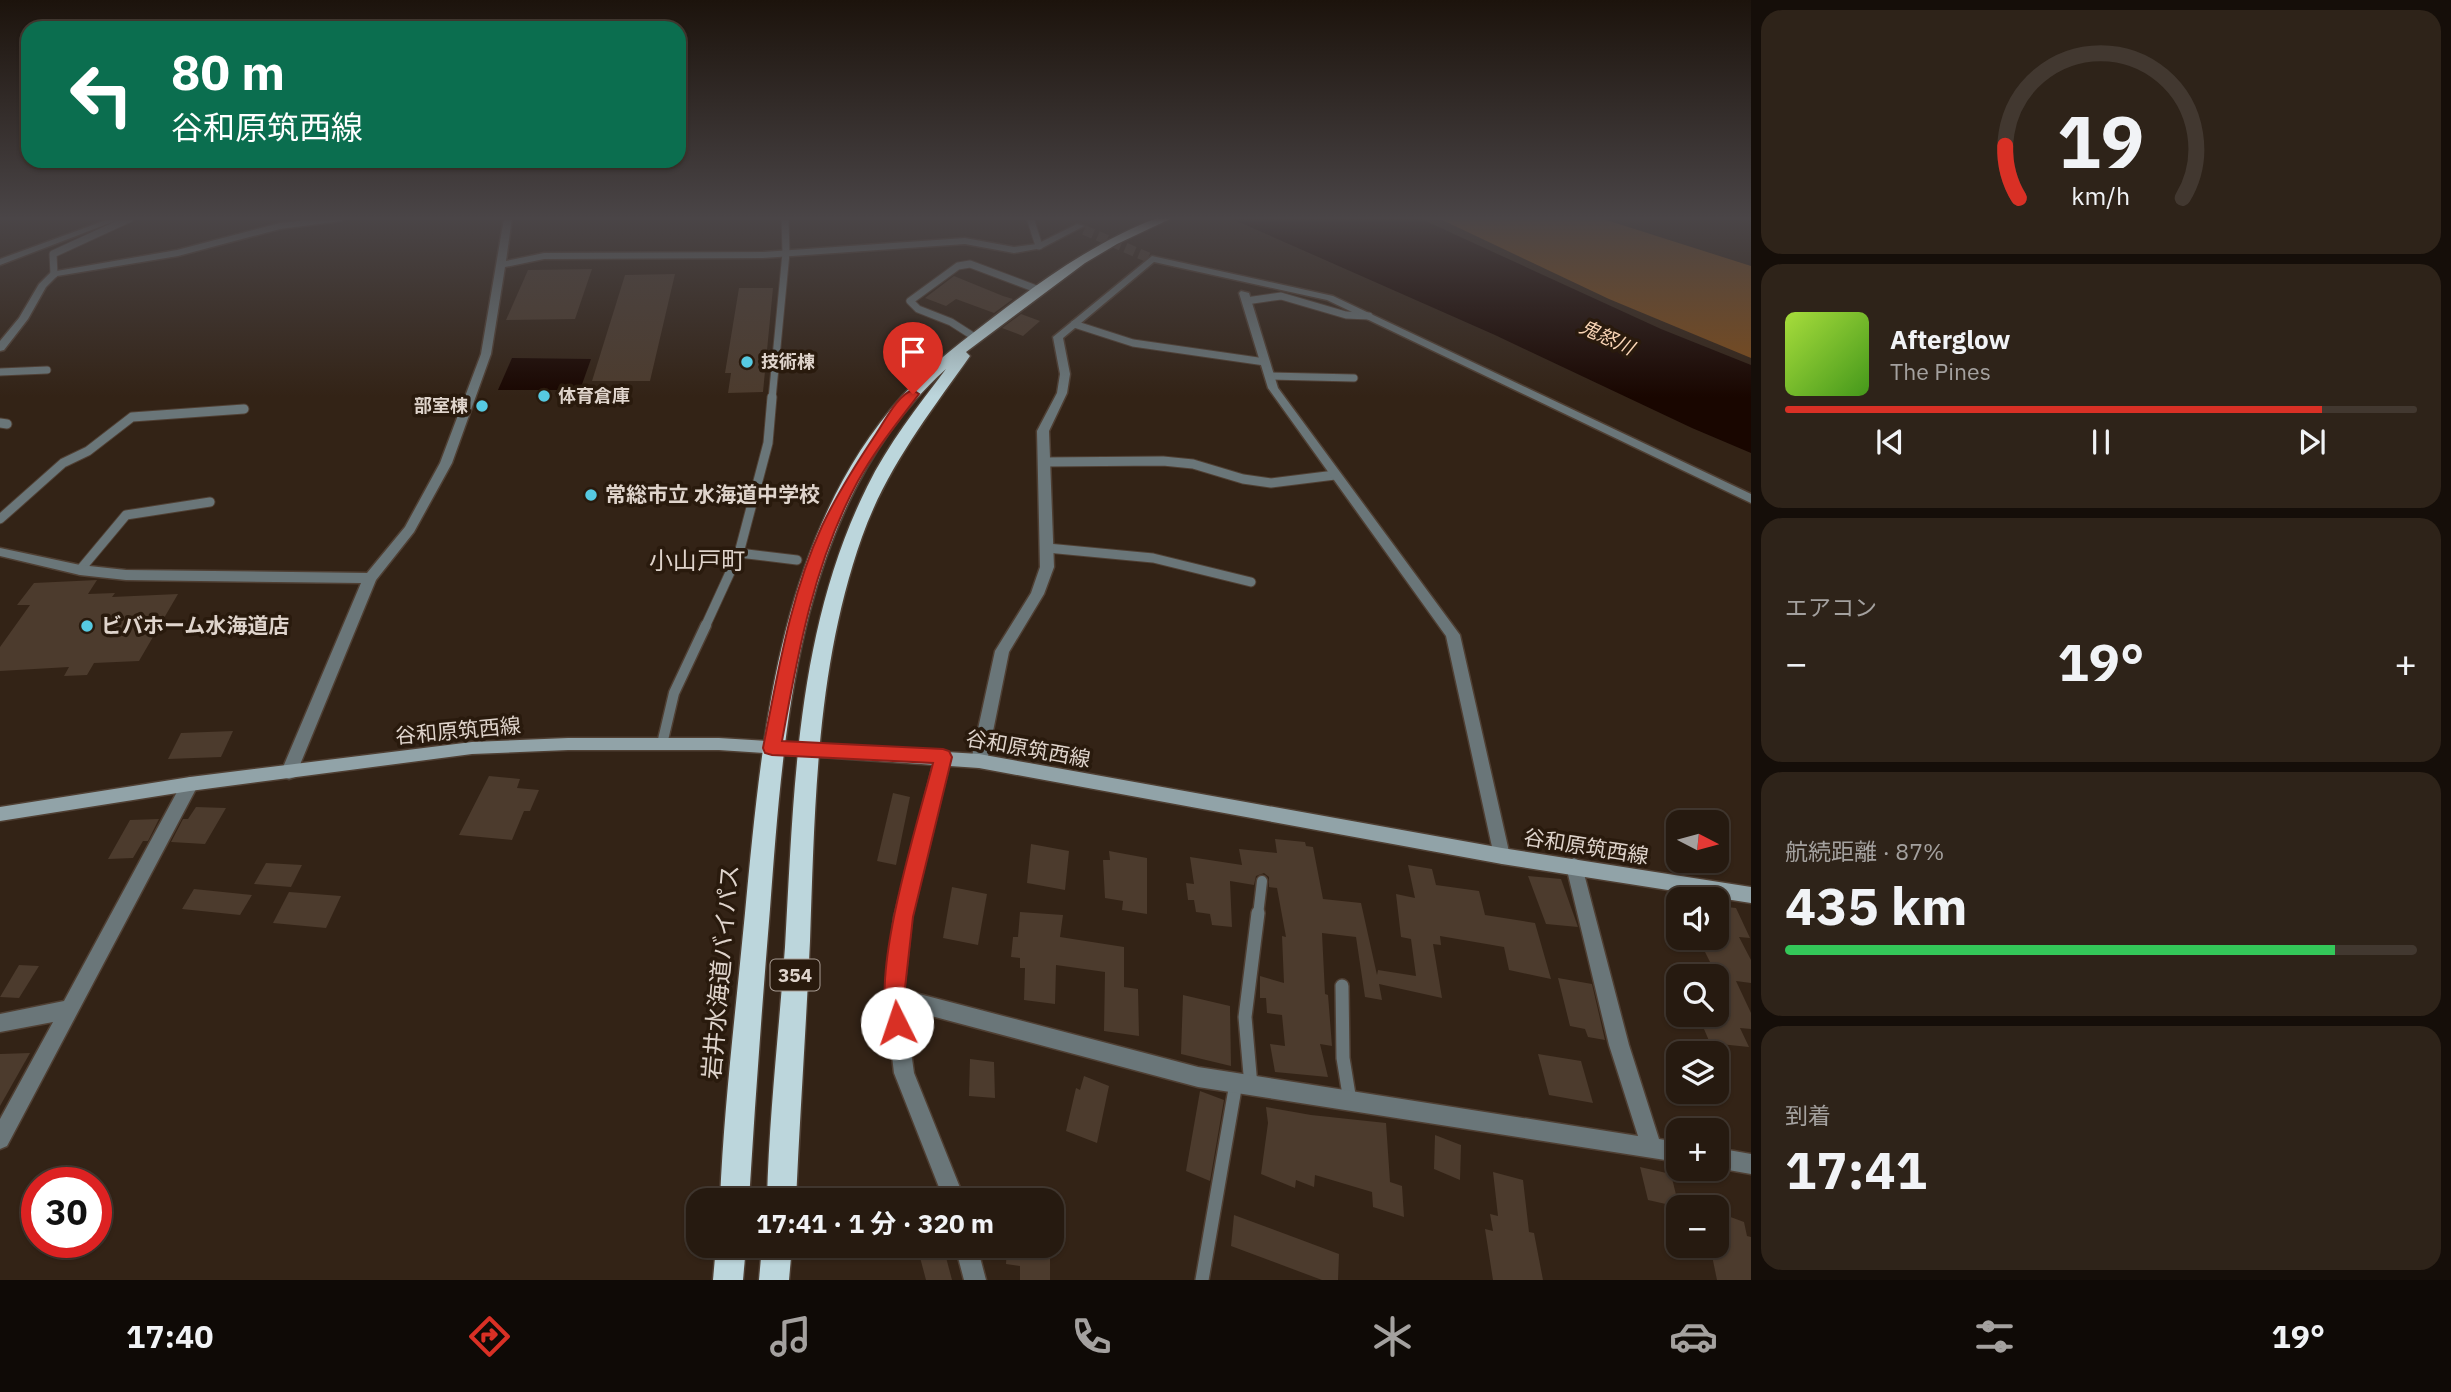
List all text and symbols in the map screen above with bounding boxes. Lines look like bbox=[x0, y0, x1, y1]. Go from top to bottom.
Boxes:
text: 80 m bbox=[171, 40, 285, 103]
icon: left bbox=[56, 49, 147, 140]
text: 19 bbox=[2057, 93, 2145, 188]
text: 谷和原筑西線 bbox=[171, 106, 363, 148]
text: km/h bbox=[2072, 179, 2130, 212]
water label: 鬼怒川 bbox=[1576, 314, 1640, 361]
pin bbox=[883, 322, 943, 394]
text: Afterglow bbox=[1890, 322, 2010, 356]
icon: arrive bbox=[894, 333, 932, 371]
place label: 技術棟 bbox=[761, 350, 815, 373]
marker: 技術棟 bbox=[739, 354, 755, 370]
text: The Pines bbox=[1890, 356, 1991, 386]
place label: 体育倉庫 bbox=[558, 384, 630, 407]
marker: 体育倉庫 bbox=[536, 388, 552, 404]
place label: 部室棟 bbox=[414, 394, 468, 417]
marker: 部室棟 bbox=[474, 398, 490, 414]
icon: previous bbox=[1871, 423, 1909, 461]
icon: pause bbox=[2082, 423, 2120, 461]
icon: next bbox=[2293, 423, 2331, 461]
place label: 常総市立 水海道中学校 bbox=[605, 480, 820, 508]
marker: 常総市立 水海道中学校 bbox=[583, 487, 599, 503]
district label: 小山戸町 bbox=[649, 544, 745, 576]
text: エアコン bbox=[1785, 592, 1877, 622]
place label: ビバホーム水海道店 bbox=[101, 611, 289, 639]
marker: ビバホーム水海道店 bbox=[79, 618, 95, 634]
text: 19° bbox=[2058, 628, 2144, 695]
text: − bbox=[1785, 638, 1808, 687]
text: + bbox=[2394, 638, 2417, 687]
street label: 谷和原筑西線 bbox=[394, 711, 522, 749]
street label: 谷和原筑西線 bbox=[964, 723, 1093, 773]
north arrow bbox=[1666, 810, 1729, 873]
map controls bbox=[1666, 810, 1729, 1258]
street label: 谷和原筑西線 bbox=[1522, 822, 1651, 870]
text: 航続距離 · 87% bbox=[1785, 836, 1944, 866]
street label: 岩井水海道バイパス bbox=[695, 863, 745, 1081]
text: 435 km bbox=[1785, 872, 1967, 939]
button: sound bbox=[1666, 887, 1729, 950]
road number: 354 bbox=[770, 959, 820, 990]
button: search bbox=[1666, 964, 1729, 1027]
position arrow bbox=[860, 986, 934, 1060]
button: layers bbox=[1666, 1041, 1729, 1104]
text: 到着 bbox=[1785, 1100, 1831, 1130]
button: + bbox=[1666, 1118, 1729, 1181]
text: 17:41 bbox=[1785, 1136, 1927, 1203]
speed limit sign: 30 bbox=[21, 1167, 112, 1258]
button: − bbox=[1666, 1195, 1729, 1258]
text: 17:41 · 1 分 · 320 m bbox=[756, 1206, 994, 1240]
icon: directions bbox=[465, 1312, 514, 1361]
icon: music bbox=[766, 1312, 815, 1361]
icon: phone bbox=[1067, 1312, 1116, 1361]
icon: climate bbox=[1368, 1312, 1417, 1361]
icon: car bbox=[1669, 1312, 1718, 1361]
icon: filters bbox=[1970, 1312, 2019, 1361]
text: 17:40 bbox=[126, 1315, 213, 1357]
text: 19° bbox=[2271, 1315, 2325, 1357]

